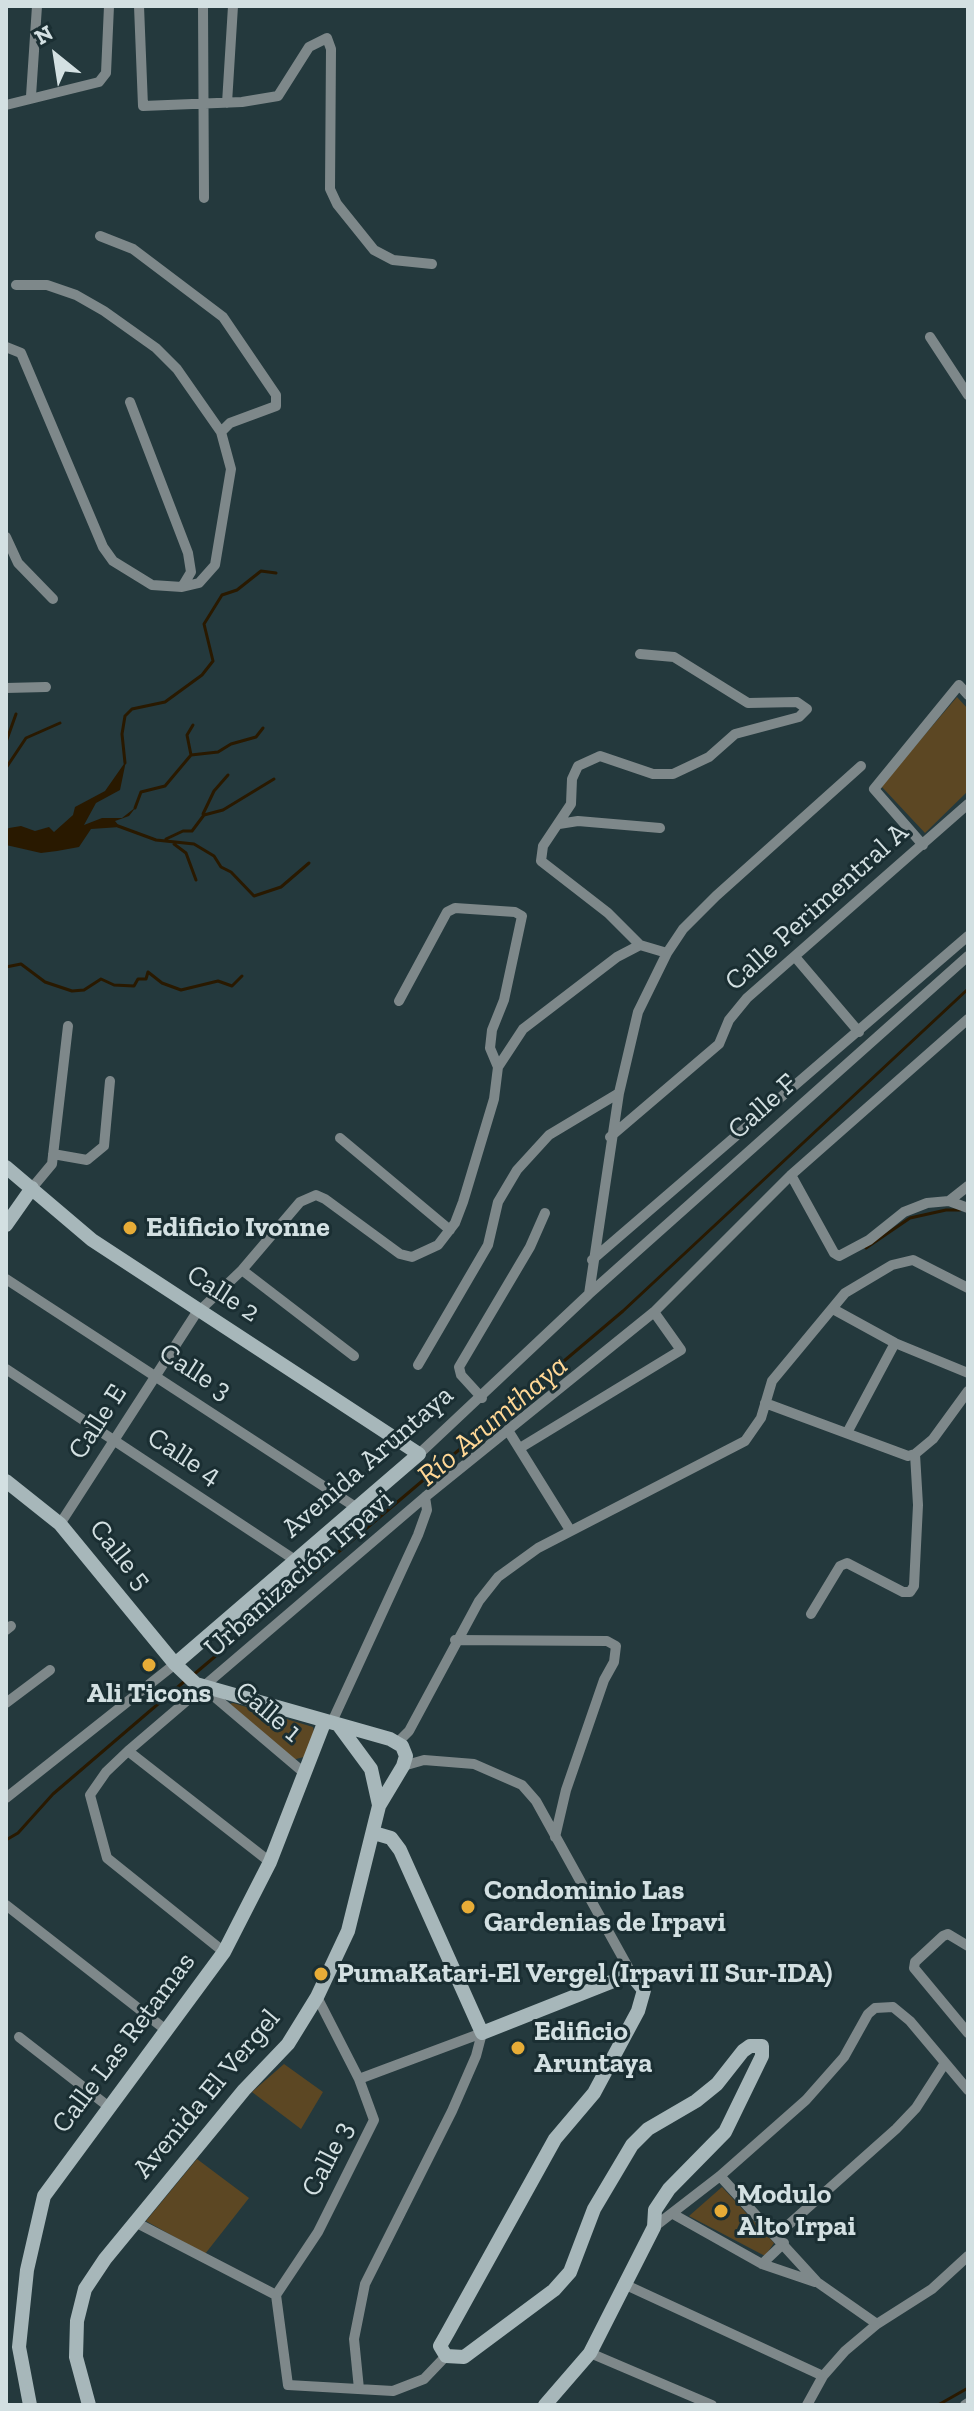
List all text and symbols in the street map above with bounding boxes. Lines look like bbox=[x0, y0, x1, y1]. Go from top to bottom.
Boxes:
north arrow bbox=[16, 16, 96, 96]
text: N bbox=[30, 19, 58, 51]
street label: Calle Perimentral A bbox=[718, 816, 916, 998]
street label: Calle F bbox=[721, 1067, 805, 1147]
place label: Edificio Ivonne bbox=[146, 1211, 330, 1245]
marker: Edificio Ivonne bbox=[121, 1219, 139, 1237]
street label: Calle 2 bbox=[180, 1258, 266, 1330]
street label: Calle 3 bbox=[152, 1336, 238, 1408]
water label: Río Arumthaya bbox=[411, 1348, 575, 1494]
street label: Calle E bbox=[61, 1378, 135, 1466]
street label: Avenida Aruntaya bbox=[276, 1379, 460, 1545]
street label: Calle 4 bbox=[141, 1421, 227, 1493]
street label: Urbanización Irpavi bbox=[198, 1483, 400, 1665]
street label: Calle 5 bbox=[82, 1513, 158, 1597]
marker: Ali Ticons bbox=[140, 1656, 158, 1674]
street label: Calle 1 bbox=[228, 1674, 308, 1750]
place label: Ali Ticons bbox=[87, 1677, 211, 1711]
place label: Condominio Las Gardenias de Irpavi bbox=[484, 1874, 726, 1940]
marker: Condominio Las Gardenias de Irpavi bbox=[459, 1898, 477, 1916]
street label: Calle Las Retamas bbox=[45, 1946, 203, 2140]
place label: PumaKatari-El Vergel (Irpavi II Sur-IDA) bbox=[337, 1957, 832, 1991]
marker: PumaKatari-El Vergel (Irpavi II Sur-IDA) bbox=[312, 1965, 330, 1983]
street label: Avenida El Vergel bbox=[127, 2003, 287, 2185]
place label: Edificio Aruntaya bbox=[534, 2015, 652, 2081]
marker: Edificio Aruntaya bbox=[509, 2039, 527, 2057]
street label: Calle 3 bbox=[295, 2116, 361, 2202]
place label: Modulo Alto Irpai bbox=[737, 2178, 856, 2244]
marker: Modulo Alto Irpai bbox=[712, 2202, 730, 2220]

